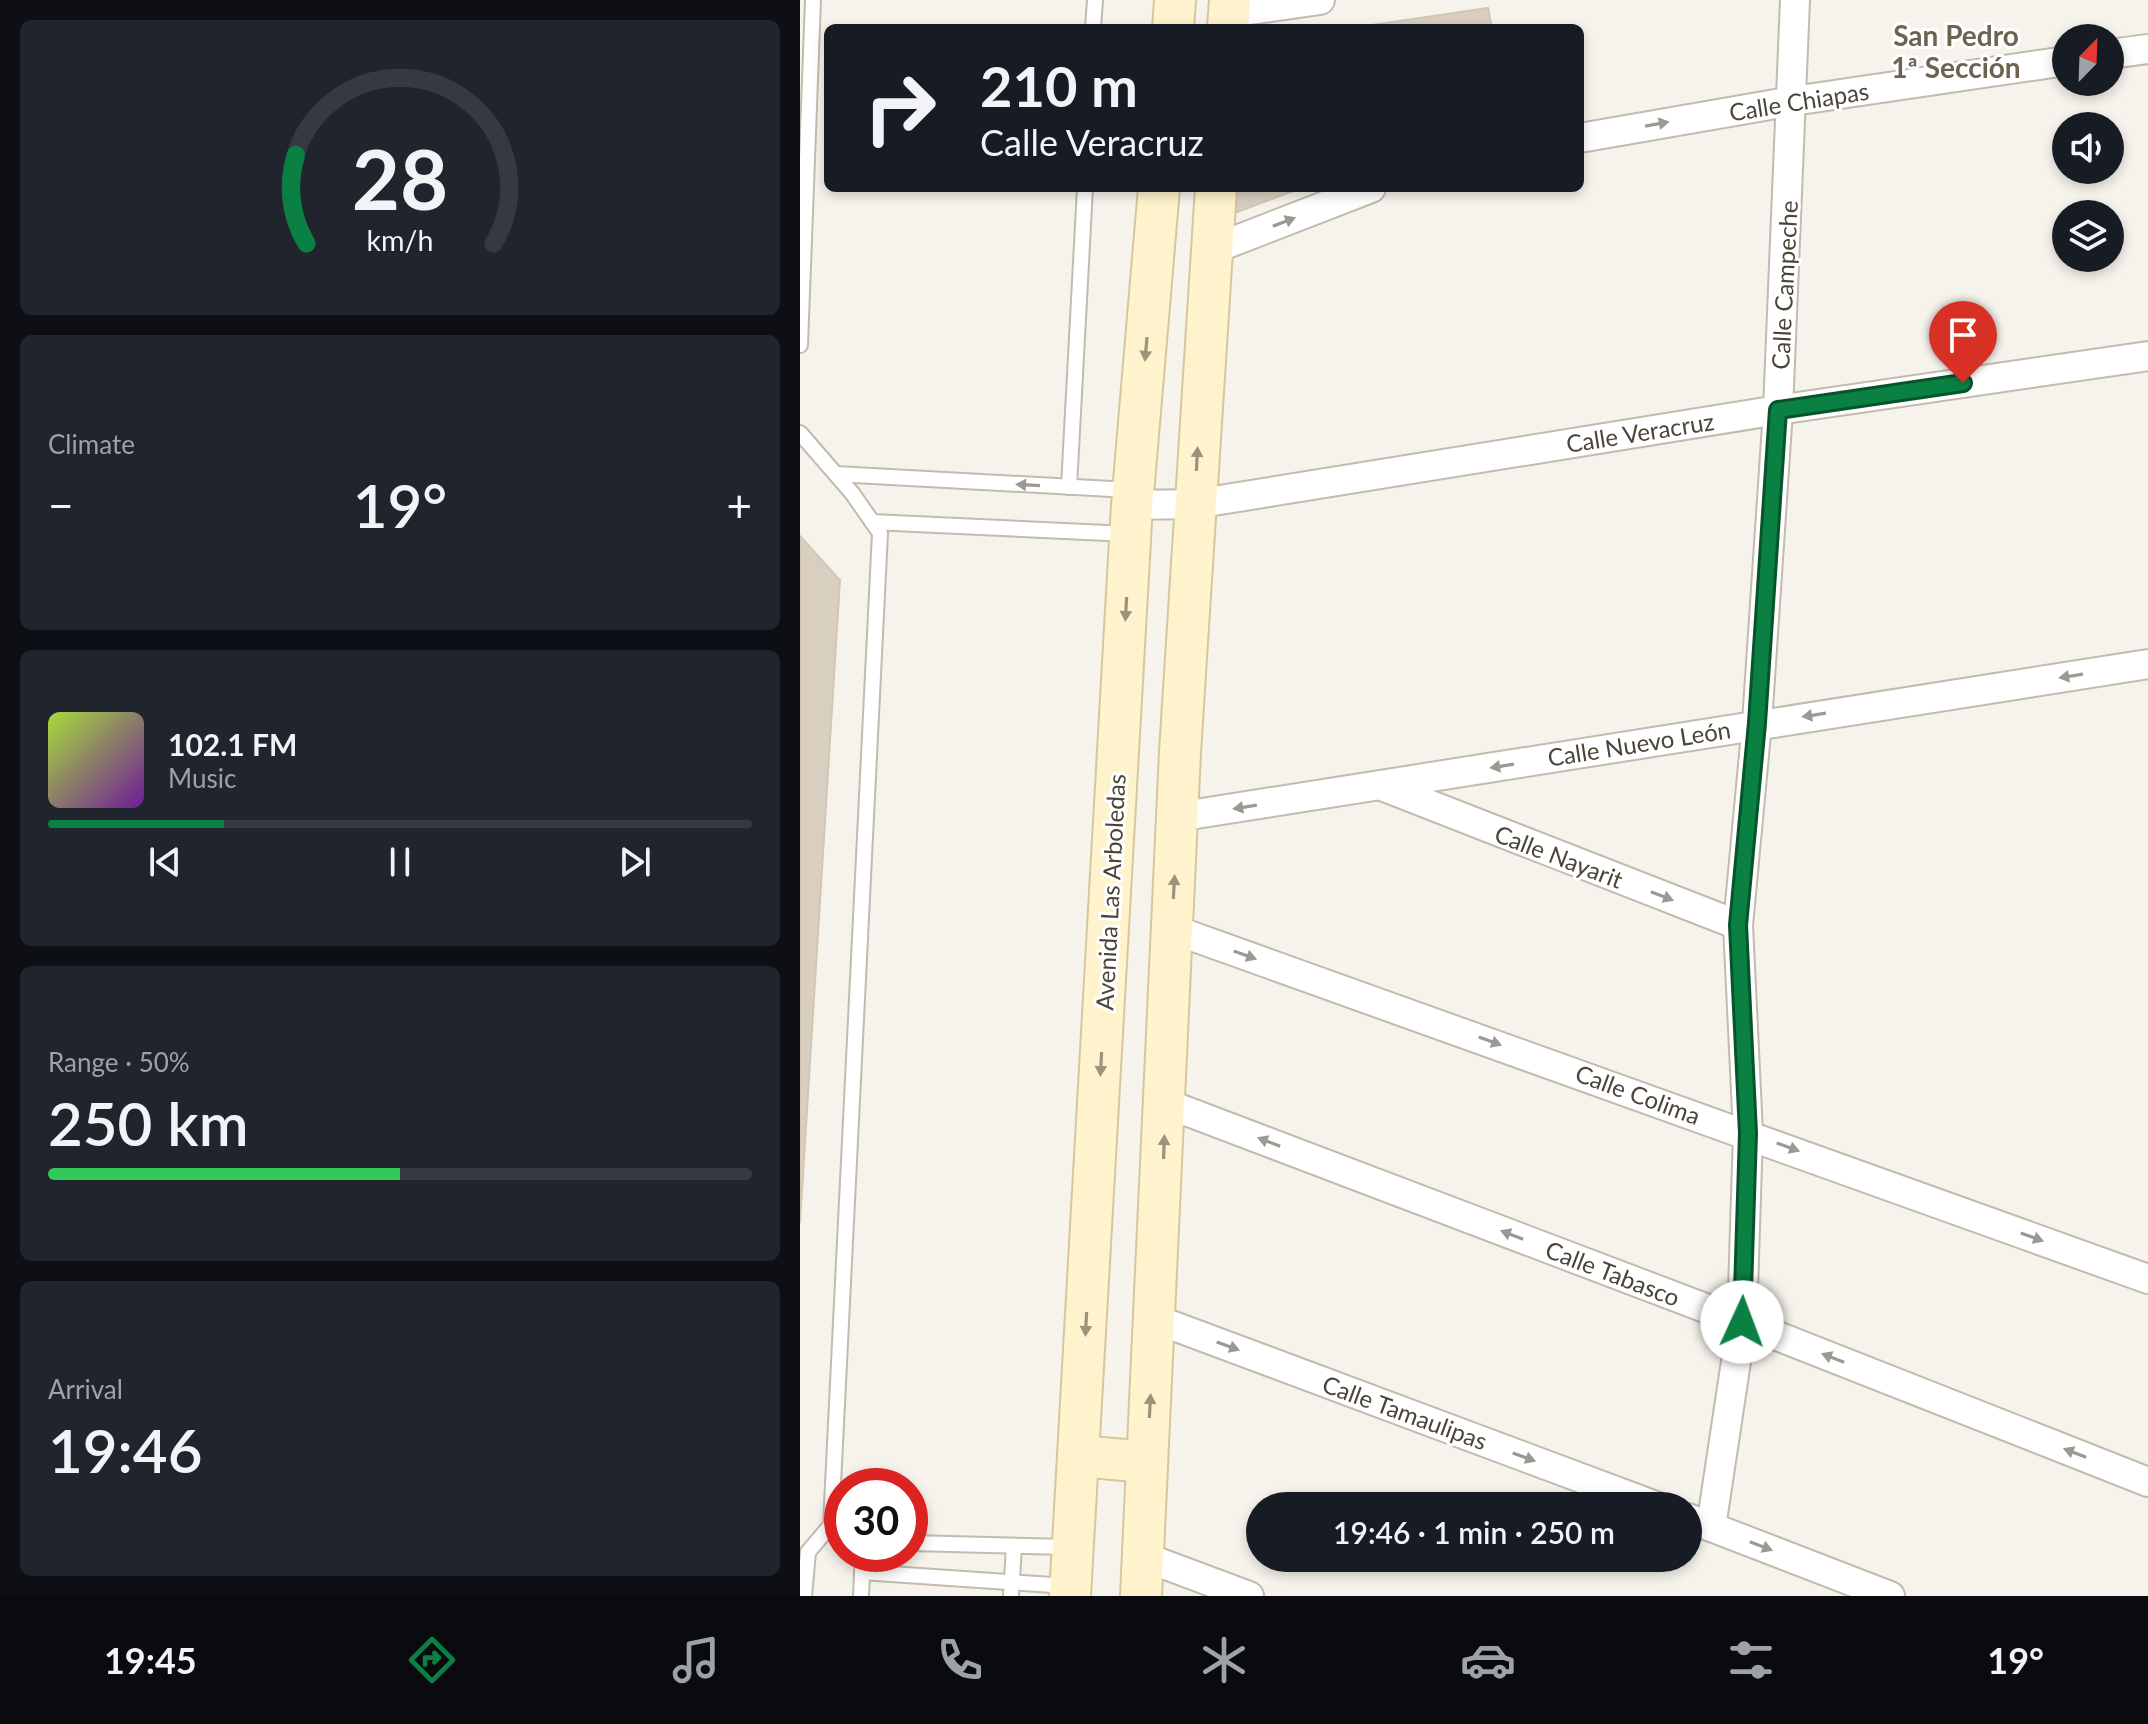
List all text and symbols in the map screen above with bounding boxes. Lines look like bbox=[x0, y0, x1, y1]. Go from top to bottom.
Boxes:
district label: San Pedro 1ª Sección bbox=[1891, 18, 2021, 84]
north arrow bbox=[2052, 24, 2124, 96]
map controls bbox=[2052, 24, 2124, 272]
text: 210 m bbox=[980, 52, 1138, 119]
icon: right bbox=[848, 56, 952, 160]
street label: Calle Chiapas bbox=[1727, 76, 1871, 126]
button: sound bbox=[2052, 112, 2124, 184]
one-way arrow bbox=[1645, 118, 1670, 130]
text: Calle Veracruz bbox=[980, 120, 1204, 164]
text: 28 bbox=[352, 127, 448, 227]
street label: Calle Campeche bbox=[1765, 200, 1803, 370]
button: layers bbox=[2052, 200, 2124, 272]
one-way arrow bbox=[1272, 215, 1296, 228]
text: km/h bbox=[367, 223, 433, 257]
pin bbox=[1929, 301, 1997, 383]
icon: arrive bbox=[1941, 313, 1985, 357]
one-way arrow bbox=[1139, 337, 1152, 362]
street label: Calle Veracruz bbox=[1564, 406, 1716, 458]
text: Climate bbox=[48, 428, 135, 460]
one-way arrow bbox=[1191, 446, 1204, 471]
text: 19° bbox=[353, 469, 447, 541]
one-way arrow bbox=[1015, 478, 1040, 491]
text: − bbox=[48, 479, 74, 531]
text: + bbox=[726, 479, 752, 531]
one-way arrow bbox=[1119, 597, 1132, 622]
one-way arrow bbox=[2058, 670, 2083, 683]
one-way arrow bbox=[1801, 709, 1826, 722]
street label: Calle Nuevo León bbox=[1545, 714, 1733, 772]
text: 102.1 FM bbox=[168, 726, 297, 762]
one-way arrow bbox=[1489, 760, 1514, 773]
text: Music bbox=[168, 762, 236, 794]
street label: Avenida Las Arboledas bbox=[1089, 773, 1131, 1011]
one-way arrow bbox=[1232, 801, 1257, 814]
street label: Calle Nayarit bbox=[1491, 818, 1628, 894]
icon: previous bbox=[143, 840, 187, 884]
icon: pause bbox=[378, 840, 422, 884]
icon: next bbox=[613, 840, 657, 884]
one-way arrow bbox=[1167, 874, 1180, 899]
one-way arrow bbox=[1650, 890, 1674, 903]
one-way arrow bbox=[1233, 949, 1257, 961]
one-way arrow bbox=[1479, 1036, 1503, 1048]
text: Range · 50% bbox=[48, 1046, 190, 1078]
one-way arrow bbox=[1094, 1052, 1107, 1077]
street label: Calle Colima bbox=[1572, 1058, 1704, 1130]
text: 250 km bbox=[48, 1087, 249, 1159]
one-way arrow bbox=[1157, 1134, 1170, 1159]
one-way arrow bbox=[1257, 1135, 1281, 1148]
one-way arrow bbox=[1776, 1142, 1800, 1154]
one-way arrow bbox=[1500, 1228, 1524, 1241]
one-way arrow bbox=[2020, 1231, 2044, 1243]
street label: Calle Tabasco bbox=[1542, 1234, 1684, 1312]
position arrow bbox=[1700, 1280, 1784, 1364]
one-way arrow bbox=[1079, 1312, 1092, 1337]
one-way arrow bbox=[1216, 1340, 1240, 1353]
one-way arrow bbox=[1821, 1351, 1845, 1364]
street label: Calle Tamaulipas bbox=[1319, 1369, 1491, 1455]
text: Arrival bbox=[48, 1373, 123, 1405]
one-way arrow bbox=[1144, 1393, 1157, 1418]
text: 19:46 bbox=[48, 1414, 202, 1486]
one-way arrow bbox=[2063, 1446, 2087, 1459]
one-way arrow bbox=[1512, 1451, 1536, 1464]
speed limit sign: 30 bbox=[824, 1468, 928, 1572]
text: 19:46 · 1 min · 250 m bbox=[1333, 1514, 1615, 1550]
one-way arrow bbox=[1749, 1540, 1773, 1553]
icon: directions bbox=[404, 1632, 460, 1688]
icon: music bbox=[668, 1632, 724, 1688]
icon: phone bbox=[932, 1632, 988, 1688]
icon: climate bbox=[1196, 1632, 1252, 1688]
icon: car bbox=[1460, 1632, 1516, 1688]
icon: filters bbox=[1723, 1632, 1779, 1688]
text: 19:45 bbox=[104, 1638, 197, 1682]
text: 19° bbox=[1987, 1638, 2044, 1682]

